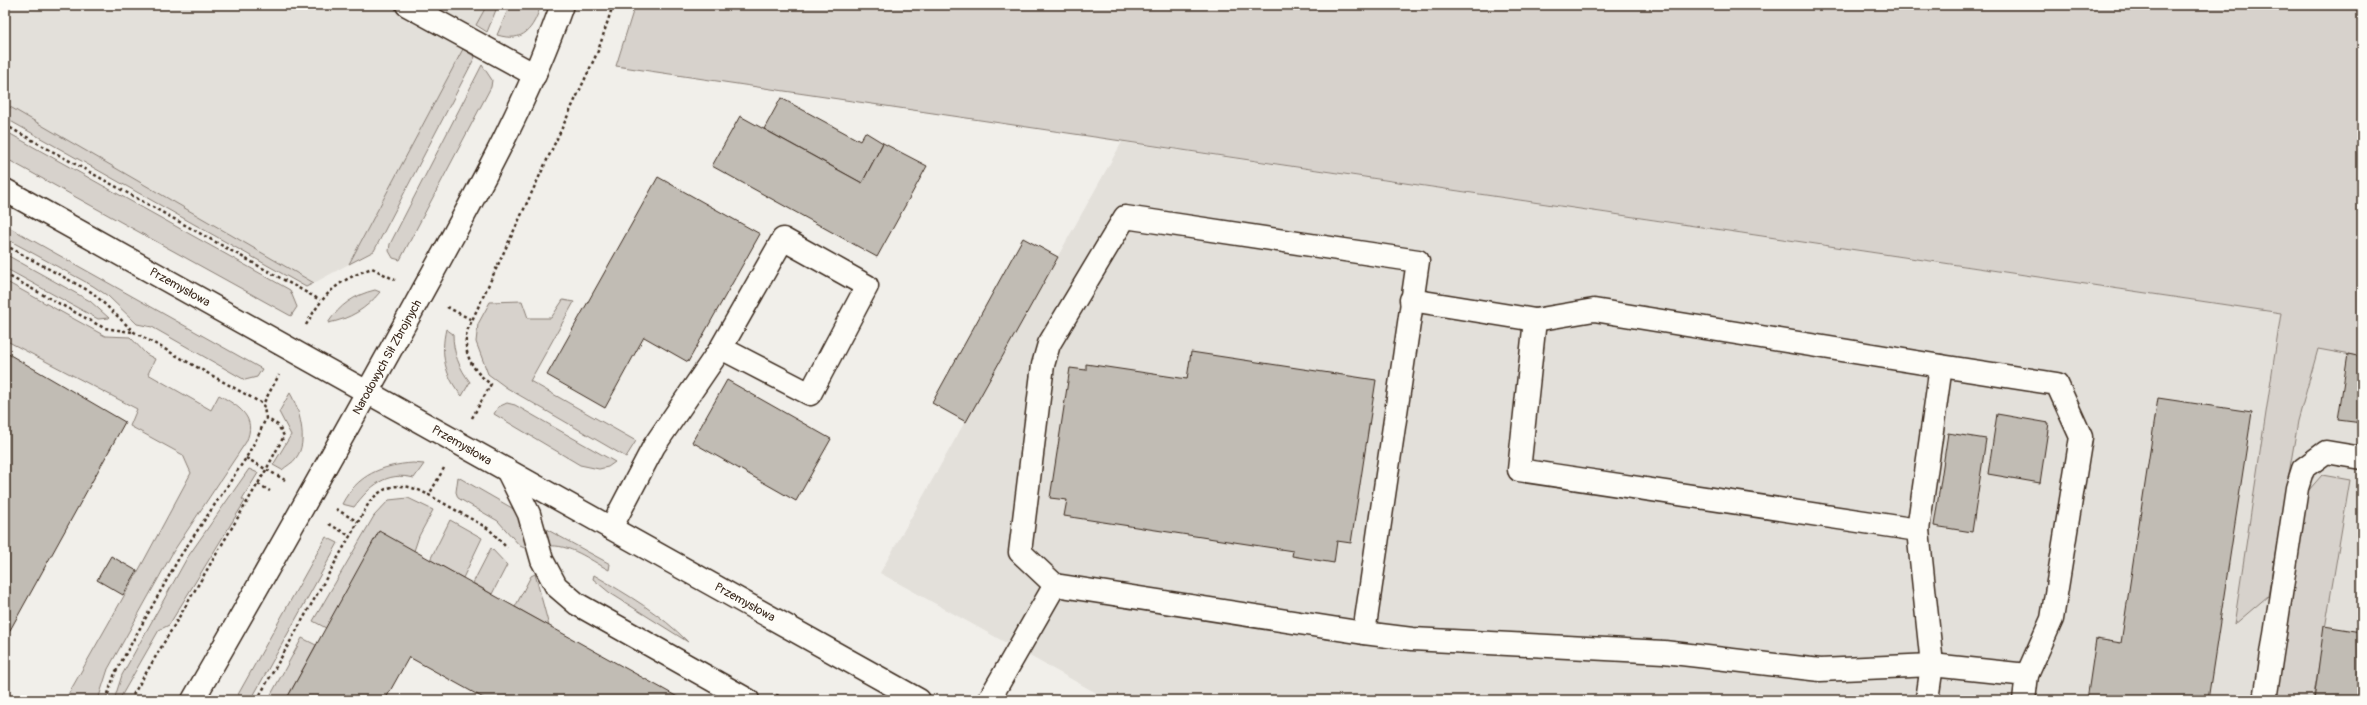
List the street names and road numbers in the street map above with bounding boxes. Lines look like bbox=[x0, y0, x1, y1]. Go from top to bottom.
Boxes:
street label: Przemysłowa bbox=[147, 265, 213, 310]
street label: Narodowych Sił Zbrojnych bbox=[350, 297, 425, 417]
street label: Przemysłowa bbox=[429, 422, 495, 469]
street label: Przemysłowa bbox=[712, 580, 778, 625]

